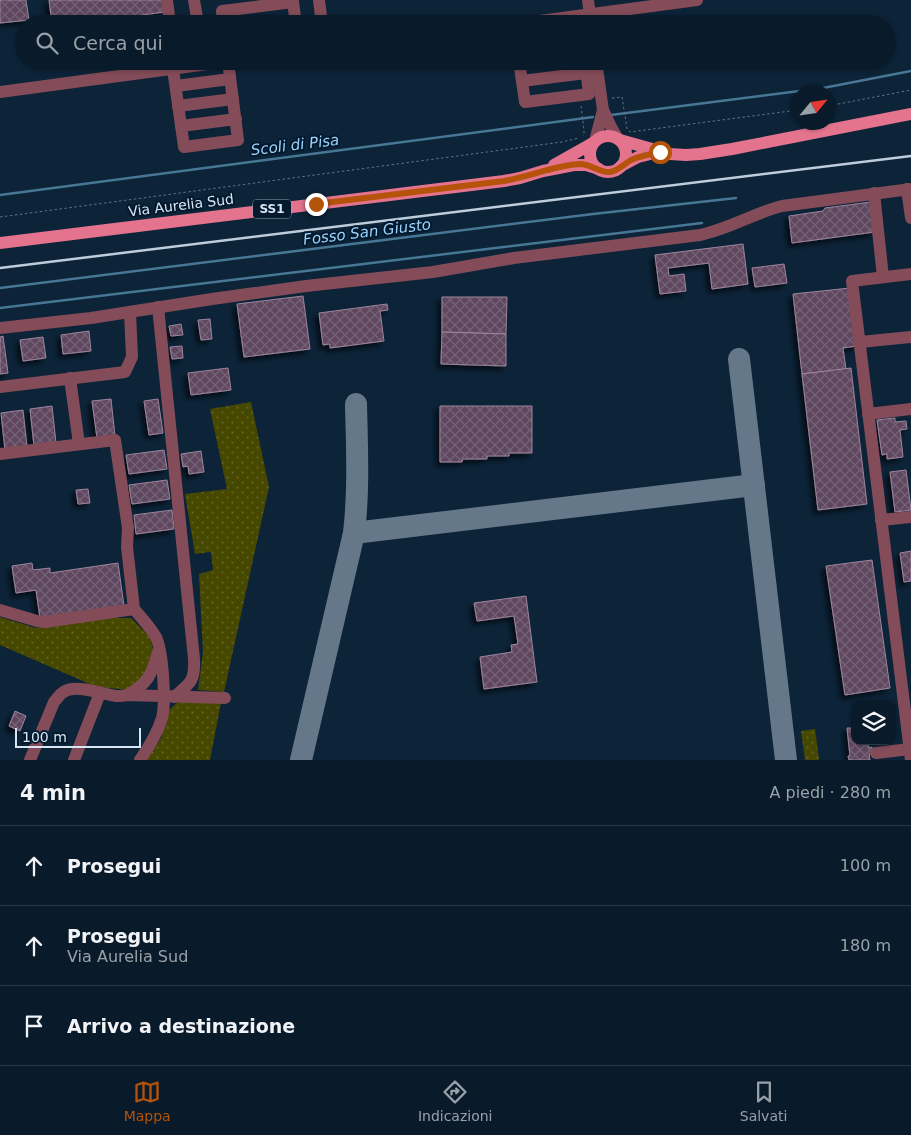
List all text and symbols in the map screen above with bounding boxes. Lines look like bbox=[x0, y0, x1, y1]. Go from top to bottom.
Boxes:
search box bbox=[15, 15, 896, 70]
icon: search bbox=[33, 29, 61, 57]
text: Cerca qui bbox=[73, 32, 163, 54]
north arrow bbox=[791, 85, 836, 130]
water label: Scoli di Pisa bbox=[250, 131, 340, 159]
route start bbox=[649, 141, 672, 164]
street label: Via Aurelia Sud bbox=[127, 191, 235, 219]
route end bbox=[305, 193, 328, 216]
road number: SS1 bbox=[253, 200, 291, 218]
water label: Fosso San Giusto bbox=[302, 215, 432, 249]
map controls bbox=[851, 700, 896, 745]
button: layers bbox=[851, 700, 896, 745]
scale bar bbox=[15, 725, 141, 748]
text: 100 m bbox=[22, 729, 67, 745]
text: 4 min bbox=[20, 781, 86, 805]
text: A piedi · 280 m bbox=[769, 783, 891, 802]
icon: ahead bbox=[20, 852, 48, 880]
text: Prosegui bbox=[67, 855, 161, 877]
text: 100 m bbox=[840, 856, 891, 875]
text: Prosegui bbox=[67, 925, 161, 947]
icon: ahead bbox=[20, 932, 48, 960]
text: 180 m bbox=[840, 936, 891, 955]
text: Via Aurelia Sud bbox=[67, 947, 188, 966]
icon: arrive bbox=[20, 1012, 48, 1040]
text: Arrivo a destinazione bbox=[67, 1015, 295, 1037]
tab: Mappa bbox=[124, 1078, 171, 1124]
tab: Indicazioni bbox=[418, 1078, 493, 1124]
tab: Salvati bbox=[740, 1078, 787, 1124]

